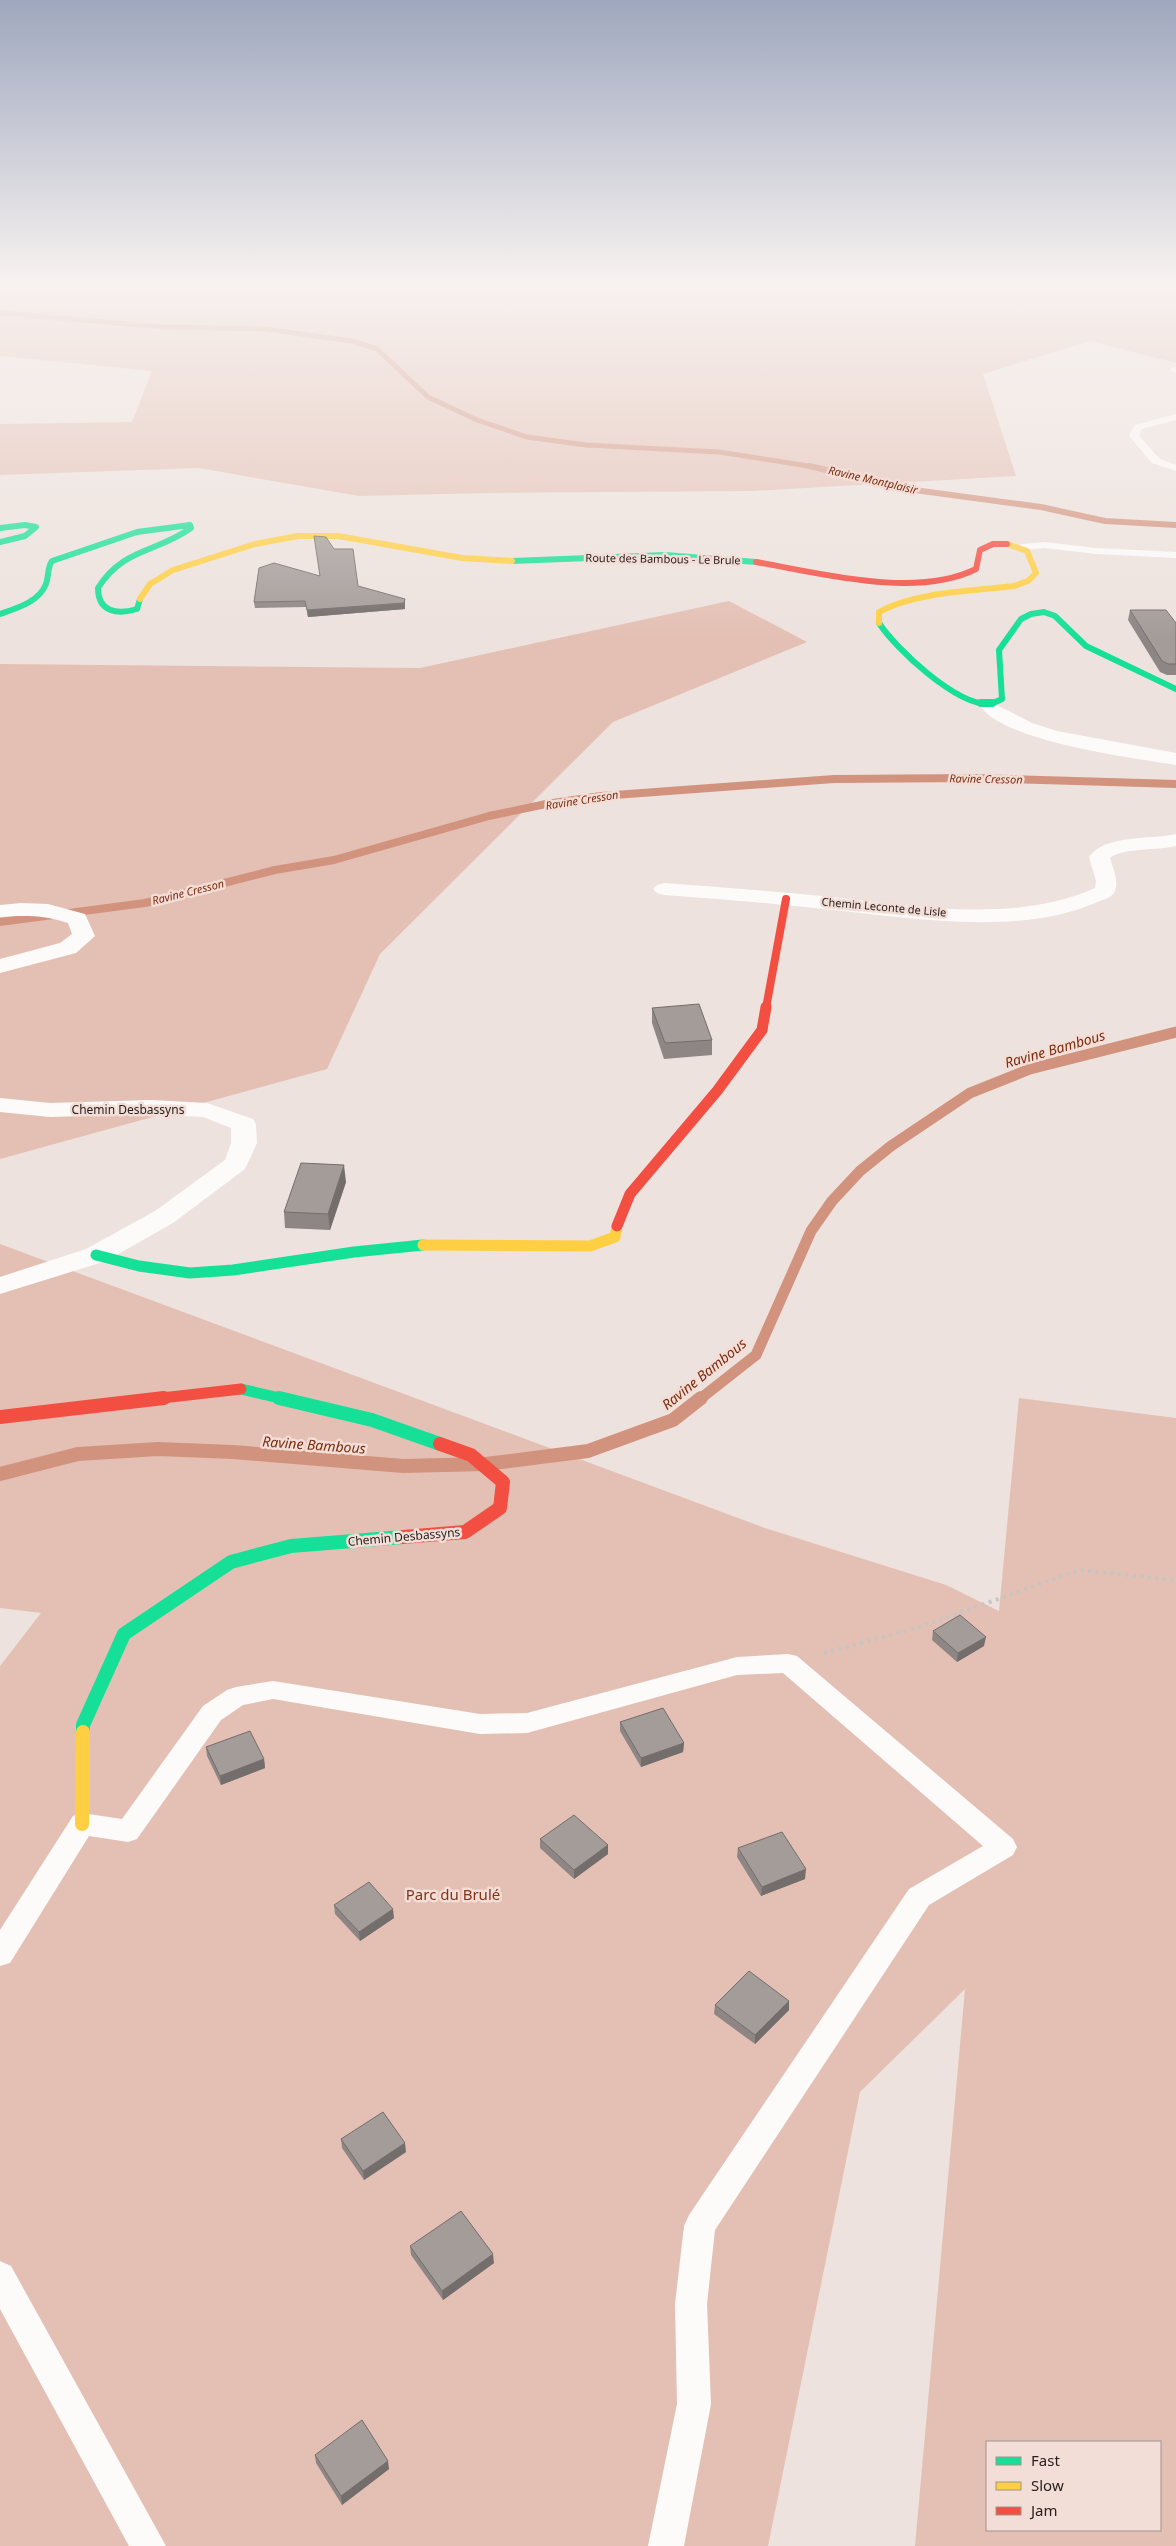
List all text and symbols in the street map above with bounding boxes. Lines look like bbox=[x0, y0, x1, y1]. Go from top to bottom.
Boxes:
water label: Ravine Montplaisir bbox=[827, 462, 920, 497]
street label: Route des Bambous - Le Brule bbox=[585, 550, 741, 567]
water label: Ravine Cresson bbox=[949, 770, 1023, 787]
water label: Ravine Cresson bbox=[544, 786, 619, 813]
water label: Ravine Cresson bbox=[150, 875, 225, 908]
street label: Chemin Leconte de Lisle bbox=[821, 894, 947, 919]
water label: Ravine Bambous bbox=[1002, 1025, 1107, 1072]
street label: Chemin Desbassyns bbox=[72, 1101, 185, 1118]
water label: Ravine Bambous bbox=[657, 1334, 750, 1414]
water label: Ravine Bambous bbox=[262, 1431, 366, 1458]
street label: Chemin Desbassyns bbox=[347, 1523, 461, 1550]
park label: Parc du Brulé bbox=[406, 1884, 500, 1904]
legend bbox=[986, 2441, 1161, 2531]
text: Fast bbox=[1031, 2450, 1060, 2470]
text: Slow bbox=[1031, 2475, 1064, 2495]
text: Jam bbox=[1029, 2500, 1058, 2520]

